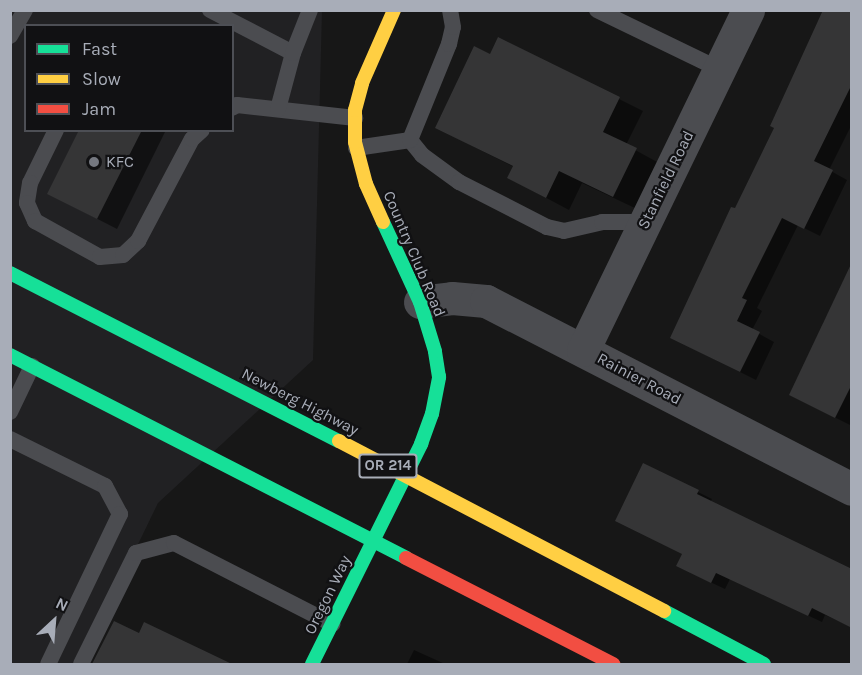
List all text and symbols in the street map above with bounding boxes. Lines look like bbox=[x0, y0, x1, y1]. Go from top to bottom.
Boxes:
legend bbox=[24, 24, 234, 132]
text: Fast bbox=[82, 38, 117, 60]
text: Slow bbox=[82, 68, 121, 90]
text: Jam bbox=[82, 98, 116, 120]
street label: Stanfield Road bbox=[634, 128, 698, 232]
place label: KFC bbox=[106, 152, 134, 172]
marker: KFC bbox=[87, 155, 101, 169]
street label: Country Club Road bbox=[379, 188, 449, 320]
street label: Rainier Road bbox=[594, 349, 684, 409]
street label: Newberg Highway bbox=[238, 364, 362, 440]
road number: OR 214 bbox=[358, 454, 418, 478]
street label: Oregon Way bbox=[301, 552, 355, 638]
north arrow bbox=[24, 591, 84, 651]
text: N bbox=[53, 593, 71, 615]

